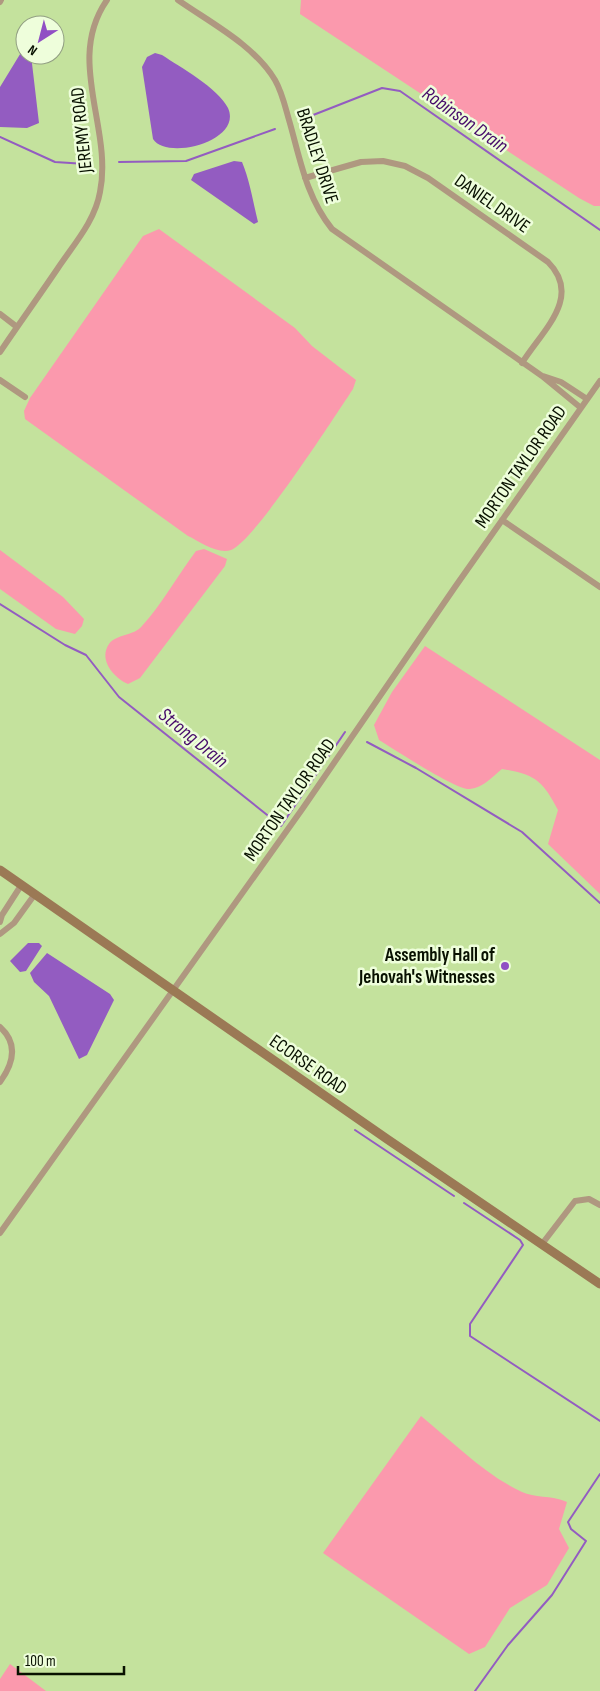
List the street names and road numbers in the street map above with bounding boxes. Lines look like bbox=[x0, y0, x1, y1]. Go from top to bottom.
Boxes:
street label: JEREMY ROAD bbox=[66, 86, 98, 175]
street label: BRADLEY DRIVE bbox=[291, 106, 343, 206]
street label: DANIEL DRIVE bbox=[450, 170, 534, 238]
street label: MORTON TAYLOR ROAD bbox=[470, 401, 572, 533]
street label: MORTON TAYLOR ROAD bbox=[239, 734, 341, 866]
street label: ECORSE ROAD bbox=[265, 1030, 351, 1100]

